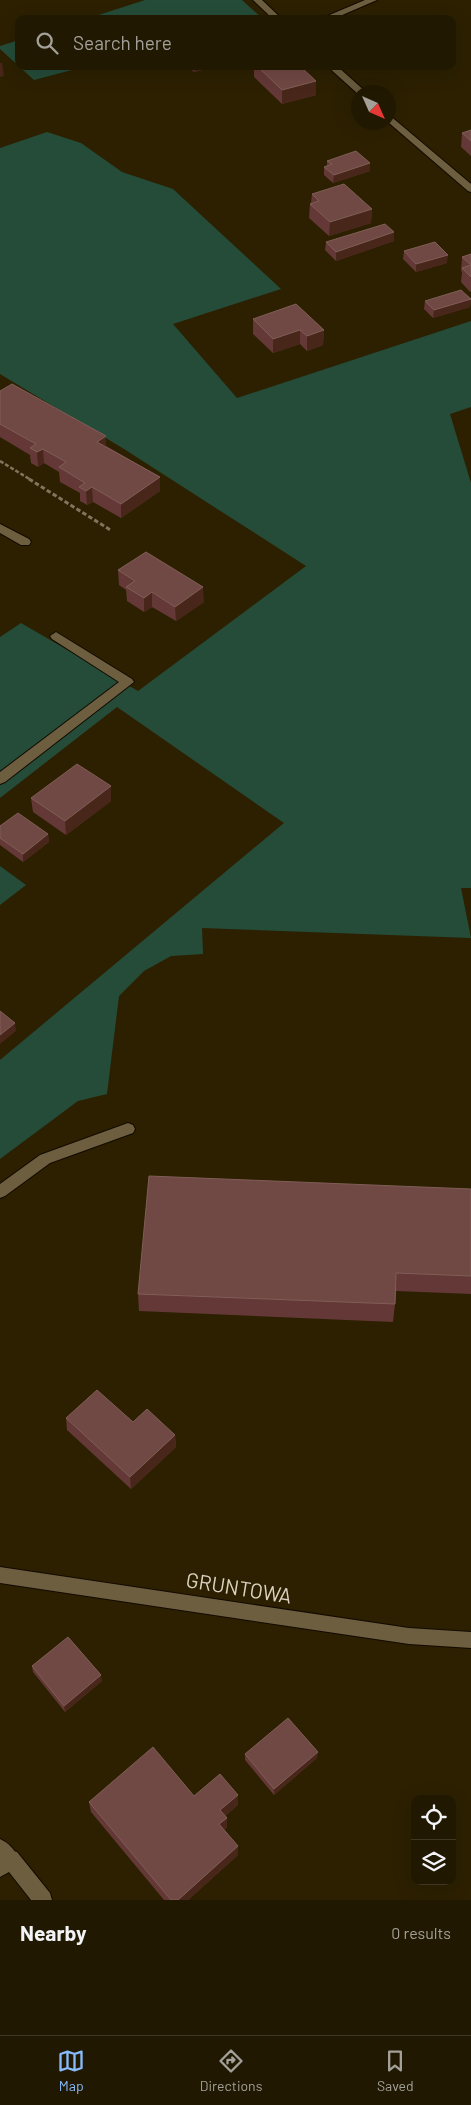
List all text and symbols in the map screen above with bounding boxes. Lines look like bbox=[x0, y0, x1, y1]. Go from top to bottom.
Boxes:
search box bbox=[15, 15, 456, 70]
icon: search bbox=[33, 29, 61, 57]
text: Search here bbox=[73, 31, 172, 54]
north arrow bbox=[351, 85, 396, 130]
street label: GRUNTOWA bbox=[184, 1566, 294, 1608]
map controls bbox=[411, 1795, 456, 1885]
button: locate bbox=[411, 1795, 456, 1840]
button: layers bbox=[411, 1840, 456, 1885]
text: Nearby bbox=[20, 1920, 86, 1945]
text: 0 results bbox=[391, 1923, 451, 1942]
tab: Map bbox=[57, 2047, 85, 2094]
tab: Directions bbox=[200, 2047, 262, 2094]
tab: Saved bbox=[377, 2047, 414, 2094]

